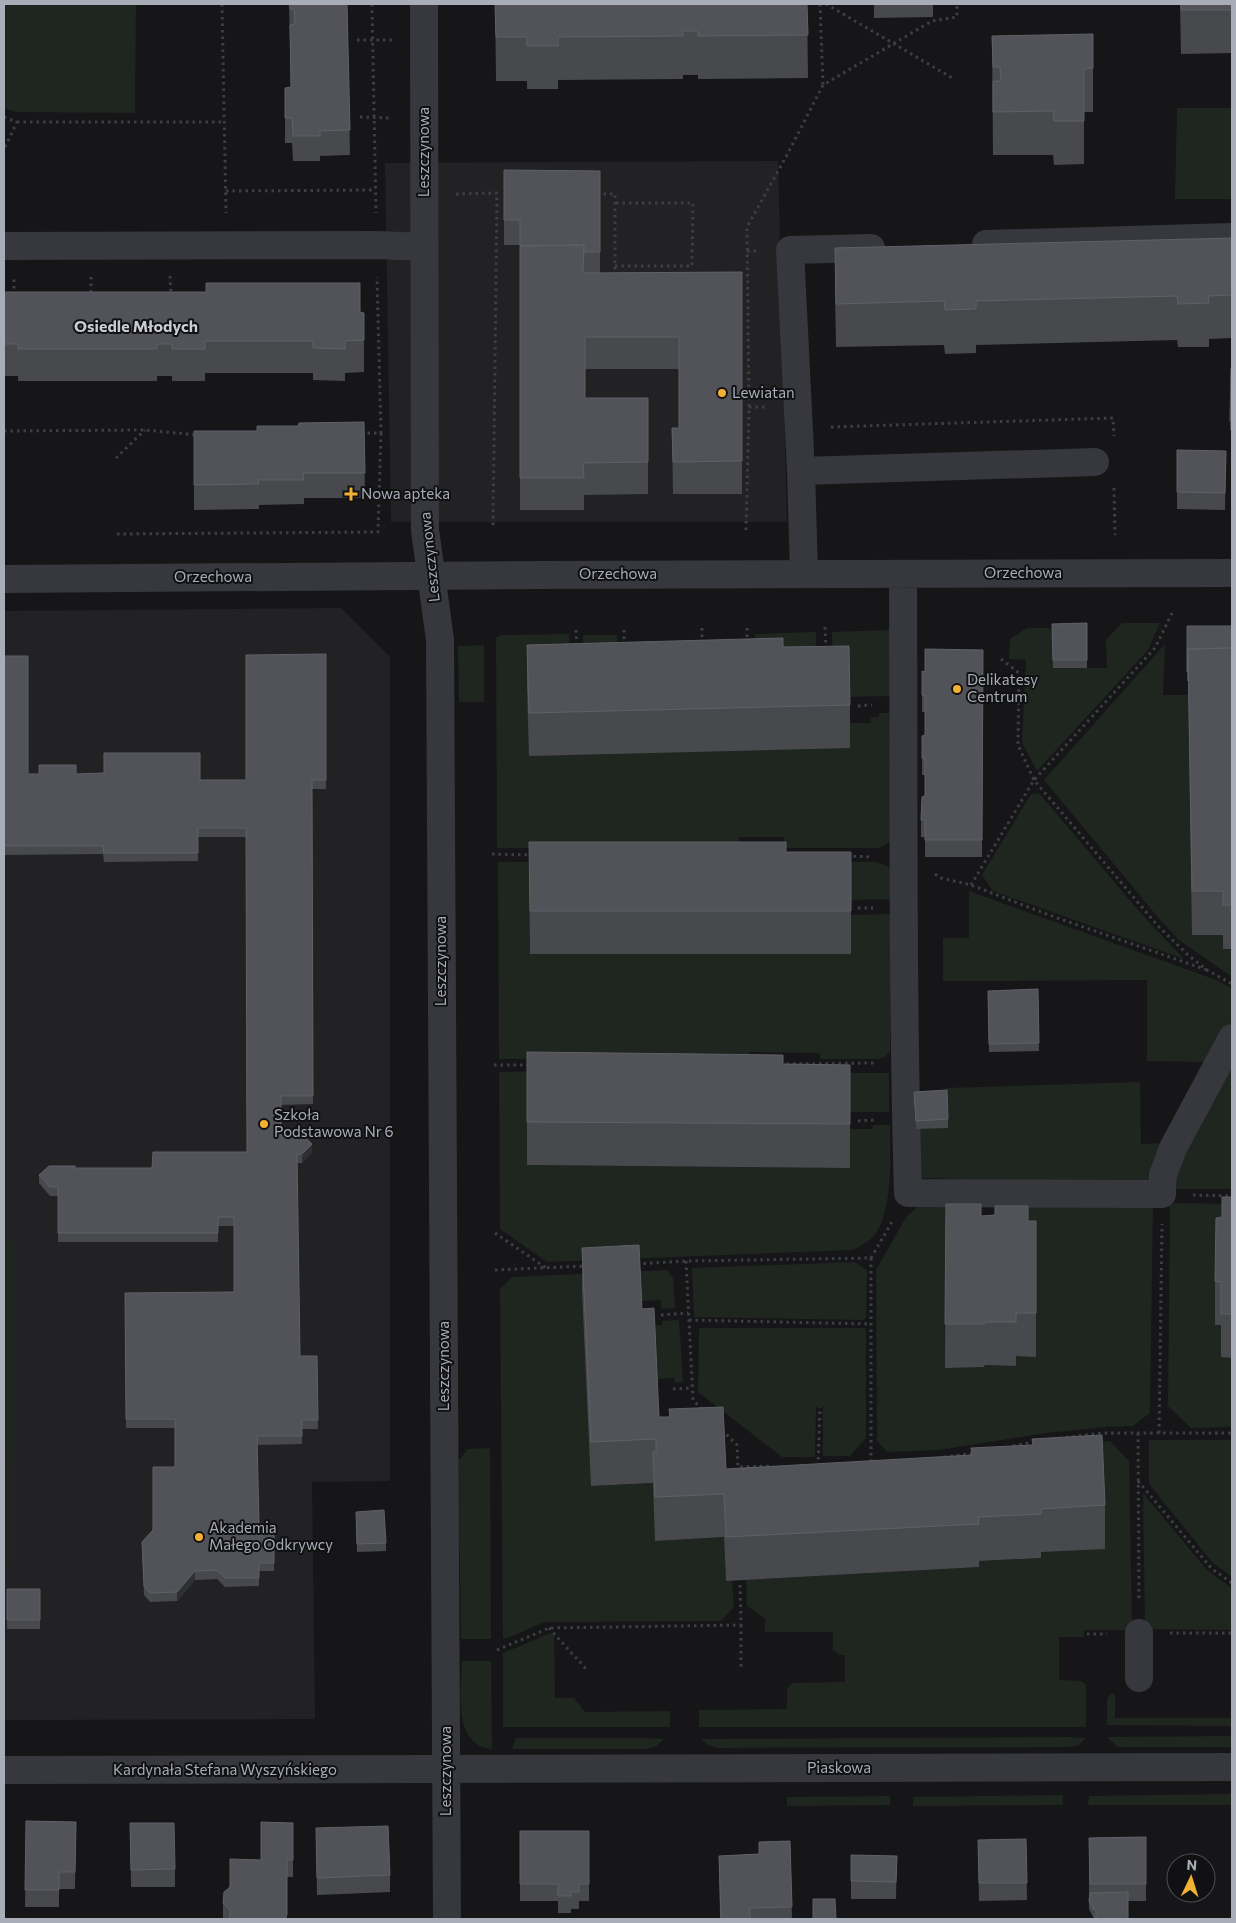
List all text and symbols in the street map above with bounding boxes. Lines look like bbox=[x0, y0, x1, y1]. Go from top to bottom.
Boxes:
street label: Leszczynowa bbox=[414, 107, 432, 197]
district label: Osiedle Młodych bbox=[74, 316, 198, 335]
place label: Lewiatan bbox=[732, 383, 795, 401]
marker: Lewiatan bbox=[716, 387, 728, 399]
place label: Nowa apteka bbox=[361, 484, 450, 502]
marker: Nowa apteka bbox=[345, 488, 357, 500]
street label: Leszczynowa bbox=[415, 511, 443, 603]
street label: Orzechowa bbox=[984, 563, 1062, 581]
street label: Orzechowa bbox=[579, 564, 657, 582]
street label: Orzechowa bbox=[174, 567, 252, 585]
place label: Delikatesy Centrum bbox=[967, 670, 1038, 705]
marker: Delikatesy Centrum bbox=[951, 683, 963, 695]
street label: Leszczynowa bbox=[431, 916, 449, 1006]
place label: Szkoła Podstawowa Nr 6 bbox=[274, 1105, 394, 1140]
marker: Szkoła Podstawowa Nr 6 bbox=[258, 1118, 270, 1130]
street label: Leszczynowa bbox=[434, 1321, 452, 1411]
place label: Akademia Małego Odkrywcy bbox=[209, 1518, 333, 1553]
marker: Akademia Małego Odkrywcy bbox=[193, 1531, 205, 1543]
street label: Leszczynowa bbox=[436, 1726, 454, 1816]
street label: Piaskowa bbox=[807, 1758, 871, 1776]
street label: Kardynała Stefana Wyszyńskiego bbox=[113, 1760, 337, 1778]
north arrow bbox=[1166, 1853, 1216, 1903]
text: N bbox=[1186, 1856, 1198, 1873]

